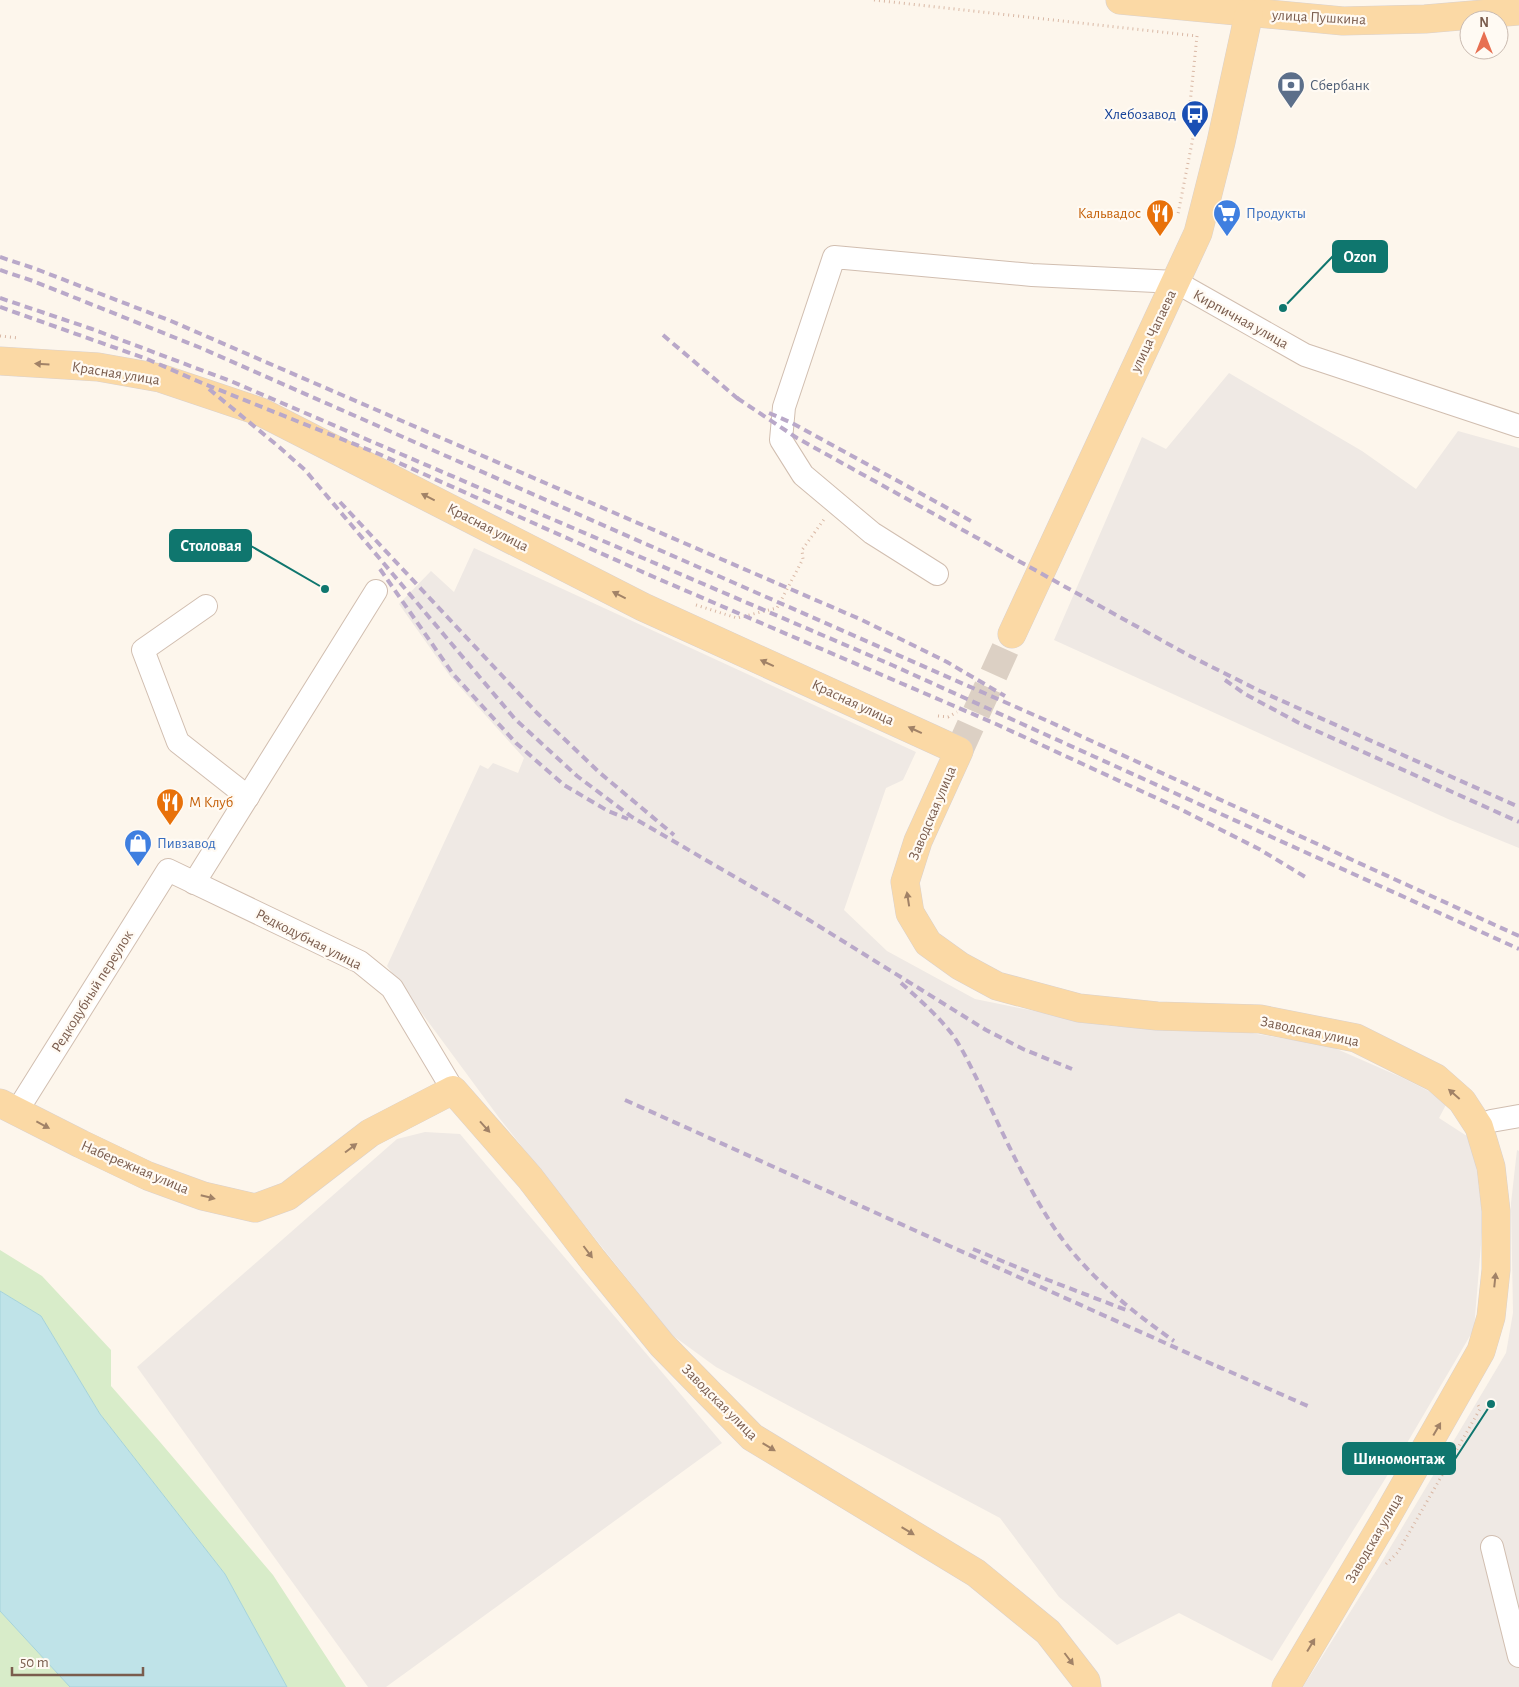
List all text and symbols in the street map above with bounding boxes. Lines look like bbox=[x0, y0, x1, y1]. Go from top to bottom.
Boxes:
street label: улица Пушкина bbox=[1271, 7, 1366, 27]
north arrow bbox=[1459, 10, 1509, 60]
text: N bbox=[1479, 16, 1489, 30]
bank icon: Сбербанк bbox=[1276, 70, 1306, 109]
place label: Сбербанк bbox=[1310, 78, 1370, 93]
bus stop icon: Хлебозавод bbox=[1180, 99, 1210, 138]
place label: Хлебозавод bbox=[1104, 107, 1176, 122]
restaurant icon: Кальвадос bbox=[1145, 198, 1175, 237]
supermarket icon: Продукты bbox=[1212, 198, 1242, 237]
place label: Кальвадос bbox=[1078, 206, 1141, 221]
place label: Продукты bbox=[1246, 206, 1306, 221]
callout: Ozon bbox=[1333, 241, 1387, 272]
text: Ozon bbox=[1343, 249, 1377, 265]
street label: Кирпичная улица bbox=[1191, 287, 1291, 352]
street label: улица Чапаева bbox=[1127, 288, 1179, 376]
one-way arrow bbox=[34, 359, 50, 367]
street label: Красная улица bbox=[71, 359, 161, 388]
one-way arrow bbox=[421, 493, 435, 501]
street label: Красная улица bbox=[445, 501, 531, 554]
callout: Столовая bbox=[170, 530, 251, 561]
text: Столовая bbox=[180, 538, 242, 554]
one-way arrow bbox=[612, 591, 627, 599]
one-way arrow bbox=[760, 658, 774, 666]
street label: Красная улица bbox=[809, 677, 896, 728]
one-way arrow bbox=[908, 726, 922, 734]
street label: Заводская улица bbox=[906, 764, 959, 862]
restaurant icon: М Клуб bbox=[155, 787, 185, 826]
place label: М Клуб bbox=[189, 795, 233, 810]
shop icon: Пивзавод bbox=[123, 828, 153, 867]
place label: Пивзавод bbox=[157, 836, 216, 851]
one-way arrow bbox=[904, 891, 912, 907]
street label: Редкодубная улица bbox=[253, 906, 364, 973]
street label: Редкодубный переулок bbox=[49, 928, 136, 1055]
street label: Заводская улица bbox=[1259, 1014, 1361, 1049]
one-way arrow bbox=[1447, 1088, 1460, 1099]
one-way arrow bbox=[479, 1120, 491, 1132]
one-way arrow bbox=[36, 1121, 51, 1129]
street label: Набережная улица bbox=[79, 1138, 191, 1197]
one-way arrow bbox=[344, 1142, 357, 1153]
one-way arrow bbox=[200, 1193, 215, 1201]
one-way arrow bbox=[582, 1246, 593, 1259]
one-way arrow bbox=[1491, 1272, 1499, 1288]
street label: Заводская улица bbox=[679, 1362, 761, 1443]
one-way arrow bbox=[1432, 1423, 1441, 1436]
one-way arrow bbox=[763, 1443, 776, 1452]
callout: Шиномонтаж bbox=[1343, 1443, 1455, 1474]
text: Шиномонтаж bbox=[1353, 1451, 1446, 1467]
street label: Заводская улица bbox=[1343, 1491, 1406, 1585]
one-way arrow bbox=[902, 1527, 915, 1536]
one-way arrow bbox=[1306, 1639, 1315, 1652]
scale bar bbox=[12, 1644, 144, 1676]
one-way arrow bbox=[1064, 1652, 1074, 1666]
text: 50 m bbox=[20, 1655, 49, 1670]

